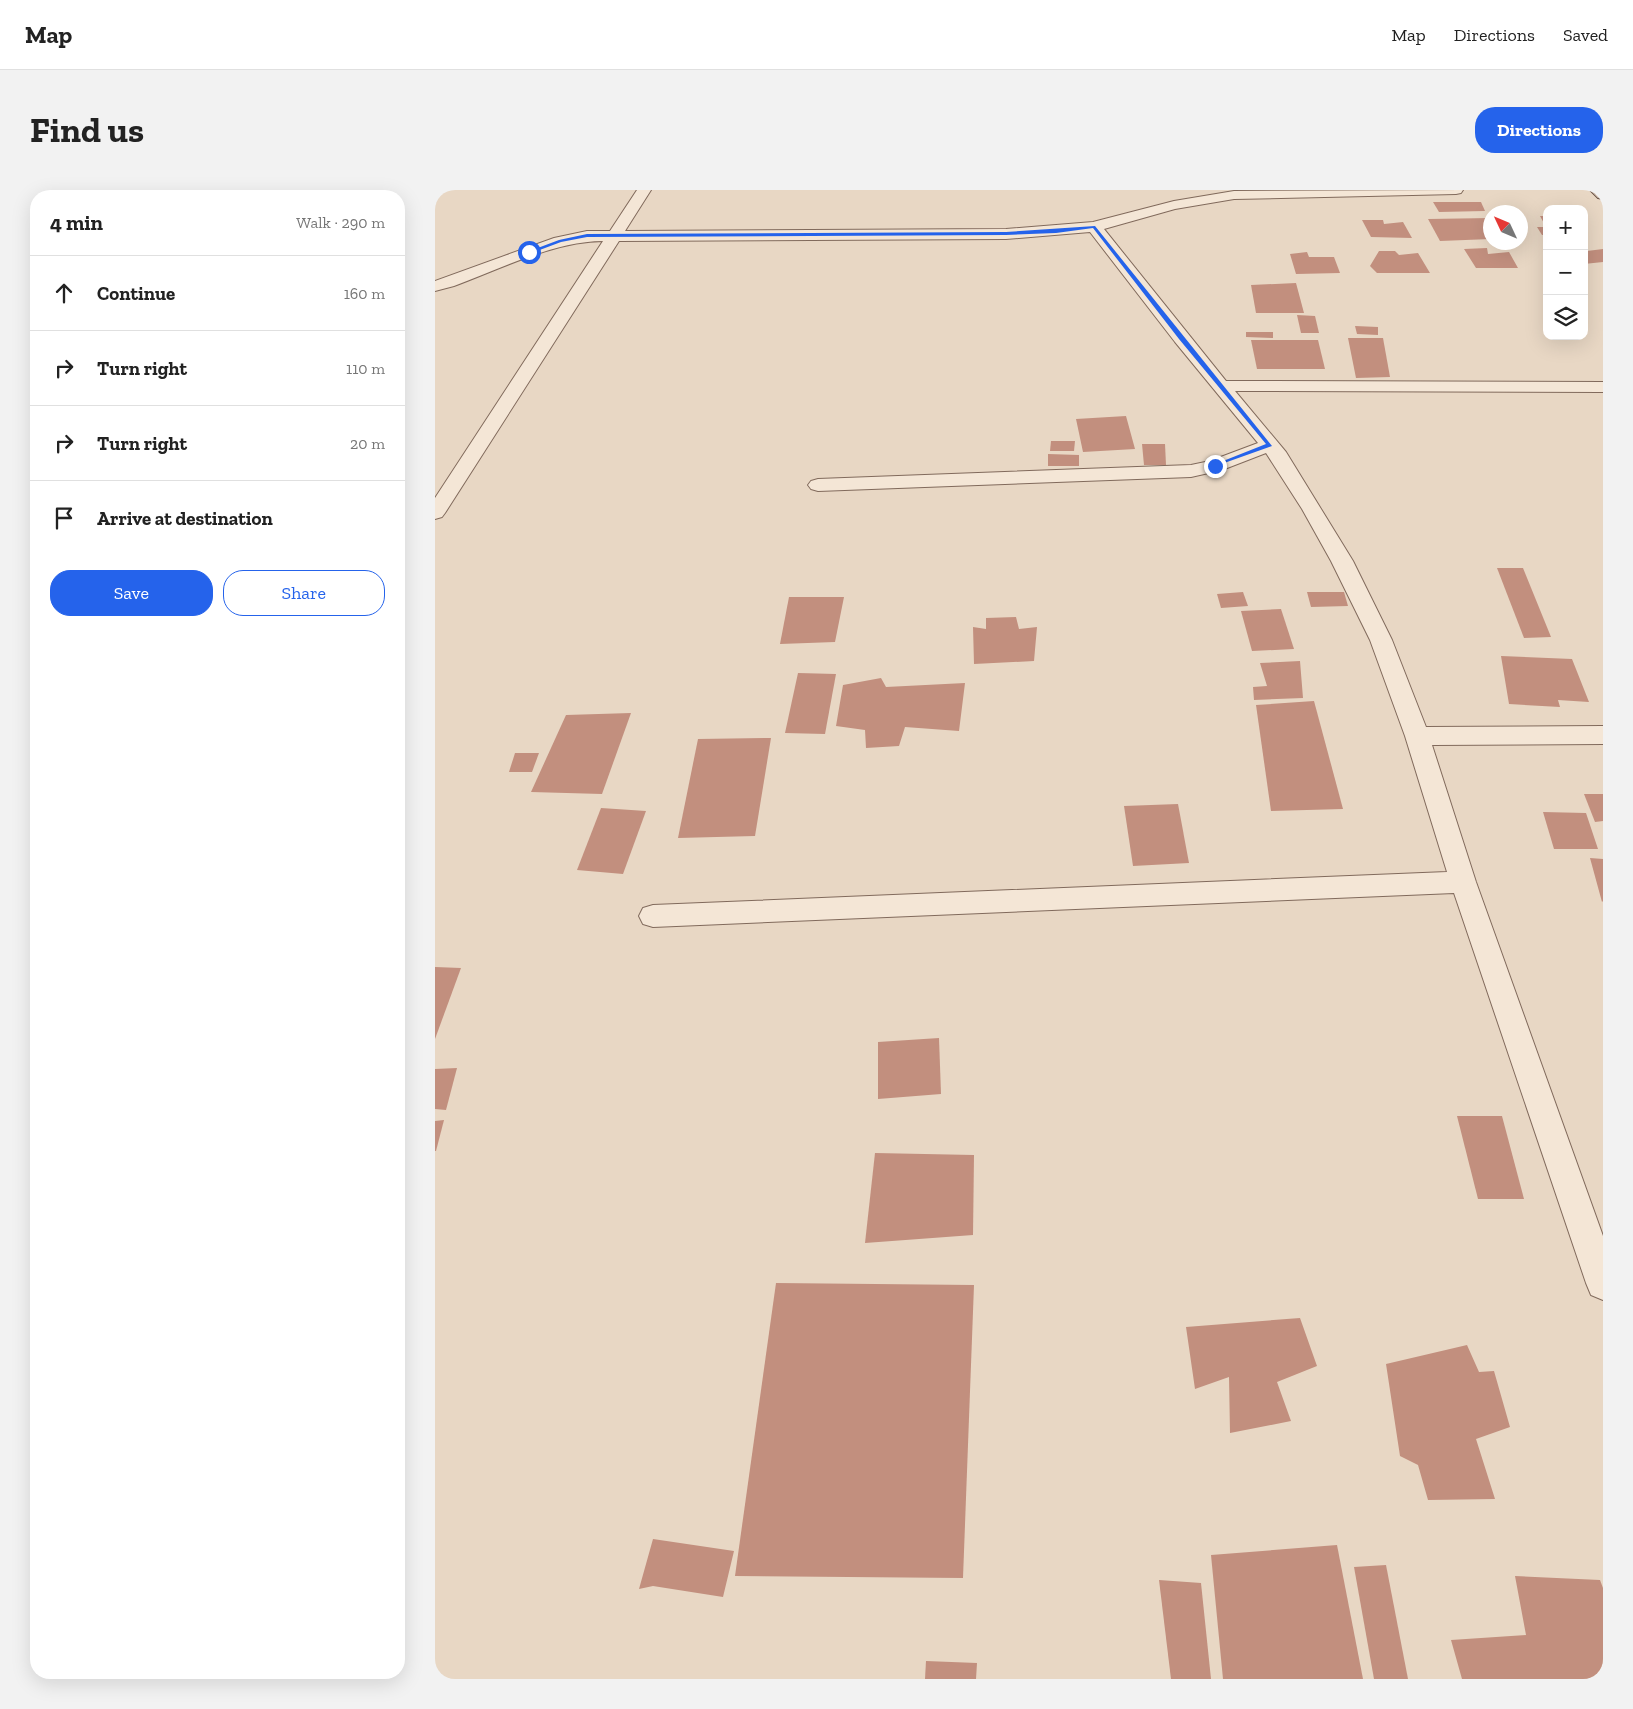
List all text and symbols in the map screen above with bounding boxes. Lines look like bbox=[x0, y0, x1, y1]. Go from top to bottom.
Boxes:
text: Map bbox=[25, 20, 72, 49]
text: Map bbox=[1391, 24, 1426, 46]
text: Directions bbox=[1454, 24, 1535, 46]
text: Saved bbox=[1563, 24, 1608, 46]
button: Directions bbox=[1475, 107, 1603, 153]
text: Find us bbox=[30, 109, 144, 151]
north arrow bbox=[1483, 205, 1528, 250]
map controls bbox=[1543, 205, 1588, 340]
button: + bbox=[1543, 205, 1588, 250]
text: 4 min bbox=[50, 210, 103, 235]
text: Walk · 290 m bbox=[296, 213, 385, 232]
route start bbox=[518, 241, 541, 264]
button: − bbox=[1543, 250, 1588, 295]
icon: ahead bbox=[50, 279, 78, 307]
text: Continue bbox=[97, 282, 175, 305]
text: 160 m bbox=[344, 284, 385, 303]
button: layers bbox=[1543, 295, 1588, 340]
icon: right bbox=[50, 354, 78, 382]
text: Turn right bbox=[97, 357, 187, 380]
text: 110 m bbox=[346, 359, 385, 378]
icon: right bbox=[50, 429, 78, 457]
text: Turn right bbox=[97, 432, 187, 455]
text: 20 m bbox=[350, 434, 385, 453]
route end bbox=[1204, 455, 1227, 478]
icon: arrive bbox=[50, 504, 78, 532]
text: Arrive at destination bbox=[97, 507, 273, 530]
button: Save bbox=[50, 570, 213, 616]
button: Share bbox=[223, 570, 385, 616]

